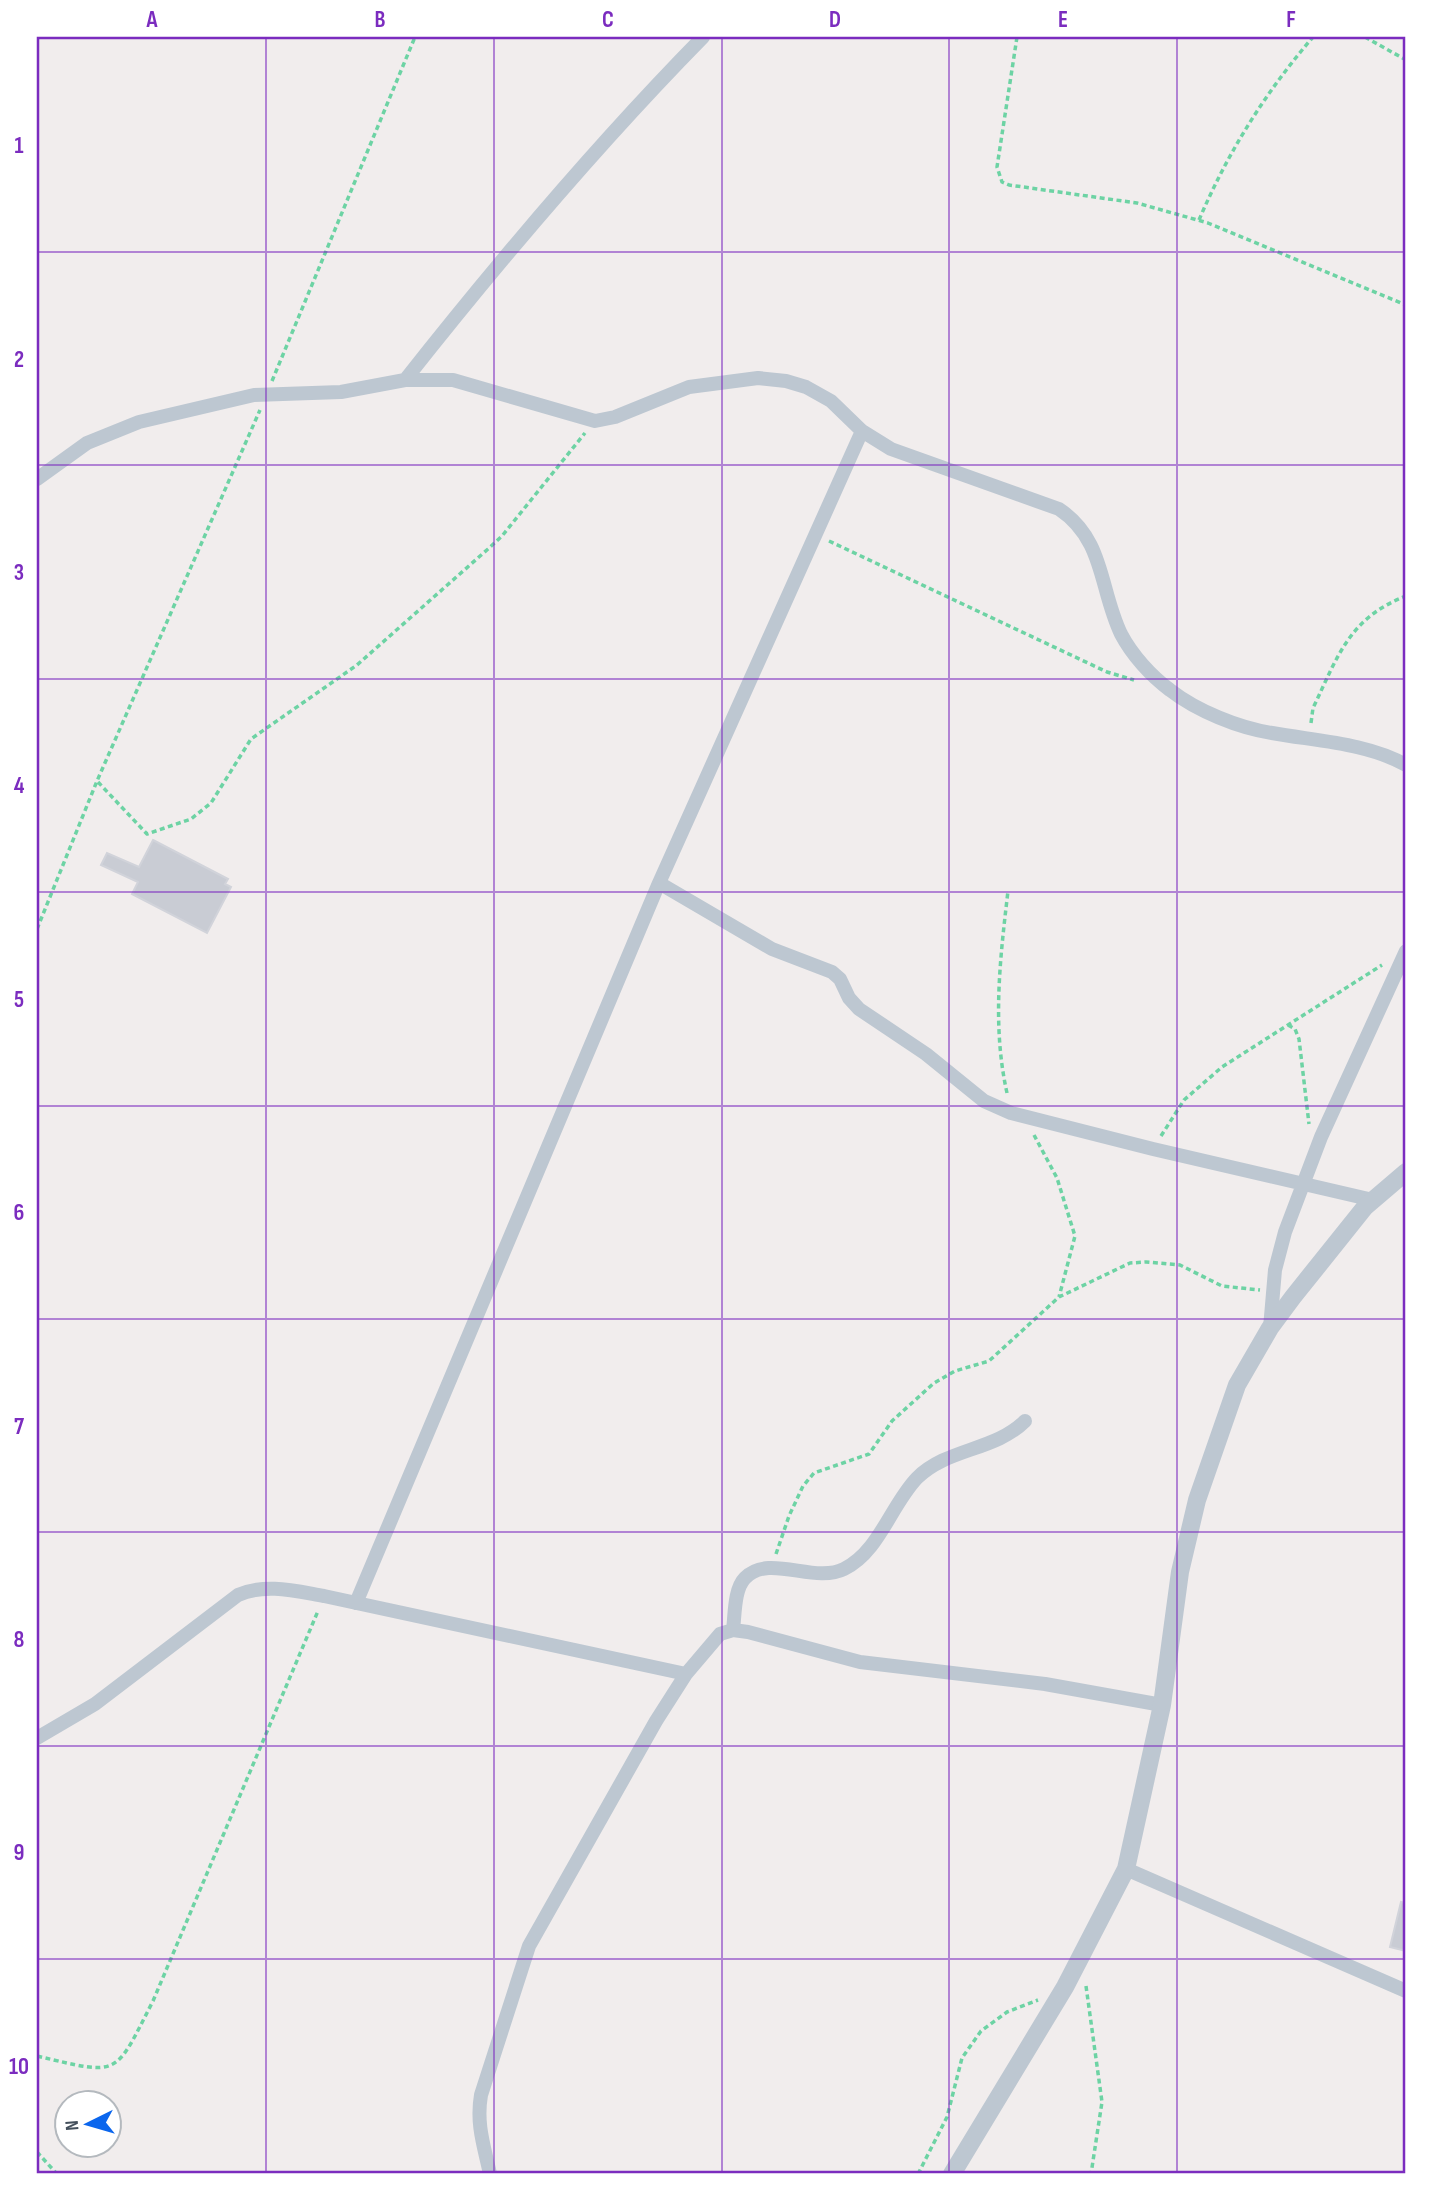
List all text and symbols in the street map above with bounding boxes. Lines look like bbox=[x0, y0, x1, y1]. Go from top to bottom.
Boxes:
text: A bbox=[146, 6, 159, 34]
text: B bbox=[375, 6, 386, 34]
text: C bbox=[602, 6, 614, 34]
text: D bbox=[829, 6, 841, 34]
text: E bbox=[1058, 6, 1068, 34]
text: F bbox=[1286, 6, 1296, 34]
text: 1 bbox=[14, 132, 24, 160]
text: 2 bbox=[14, 346, 24, 374]
text: 3 bbox=[14, 559, 24, 587]
text: 4 bbox=[14, 772, 25, 800]
text: 5 bbox=[14, 986, 24, 1014]
text: 6 bbox=[14, 1199, 24, 1227]
text: 7 bbox=[14, 1413, 24, 1441]
text: 8 bbox=[14, 1626, 25, 1654]
text: 9 bbox=[14, 1839, 24, 1867]
text: 10 bbox=[9, 2053, 29, 2081]
north arrow bbox=[52, 2088, 122, 2158]
text: N bbox=[61, 2119, 84, 2131]

